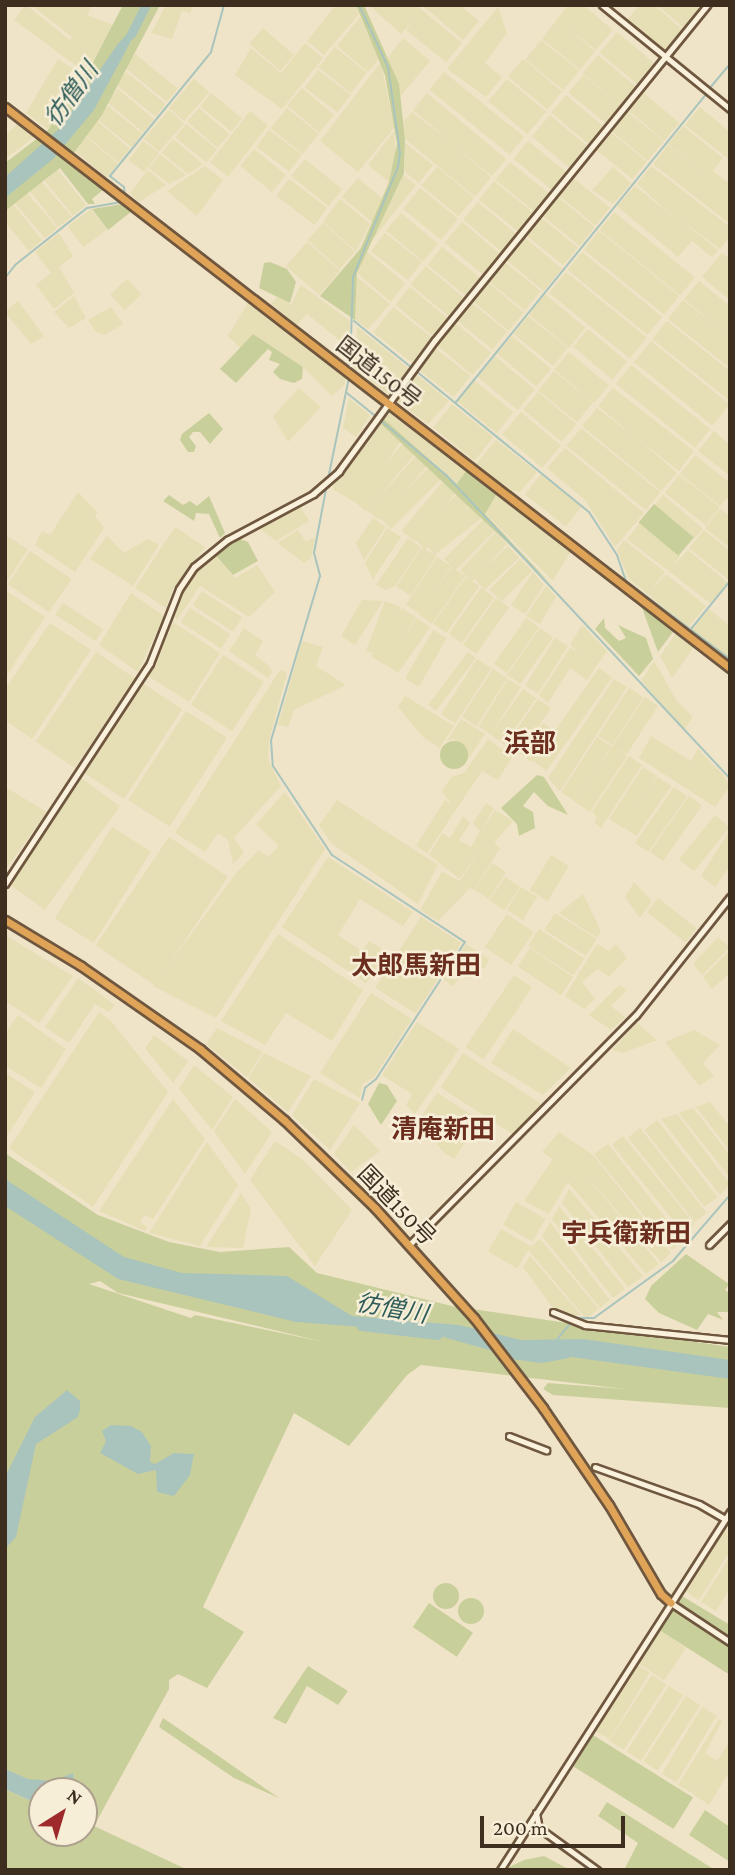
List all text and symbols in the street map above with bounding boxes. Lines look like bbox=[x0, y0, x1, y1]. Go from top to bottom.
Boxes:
water label: 彷僧川 bbox=[38, 56, 104, 132]
street label: 国道150号 bbox=[331, 330, 427, 414]
district label: 浜部 bbox=[504, 728, 556, 760]
district label: 太郎馬新田 bbox=[351, 950, 481, 982]
district label: 清庵新田 bbox=[391, 1114, 495, 1146]
street label: 国道150号 bbox=[352, 1159, 442, 1251]
district label: 宇兵衛新田 bbox=[561, 1218, 691, 1250]
water label: 彷僧川 bbox=[354, 1288, 430, 1328]
north arrow bbox=[28, 1777, 98, 1847]
text: N bbox=[63, 1784, 86, 1809]
scale bar bbox=[483, 1801, 628, 1845]
text: 200 m bbox=[493, 1816, 548, 1840]

